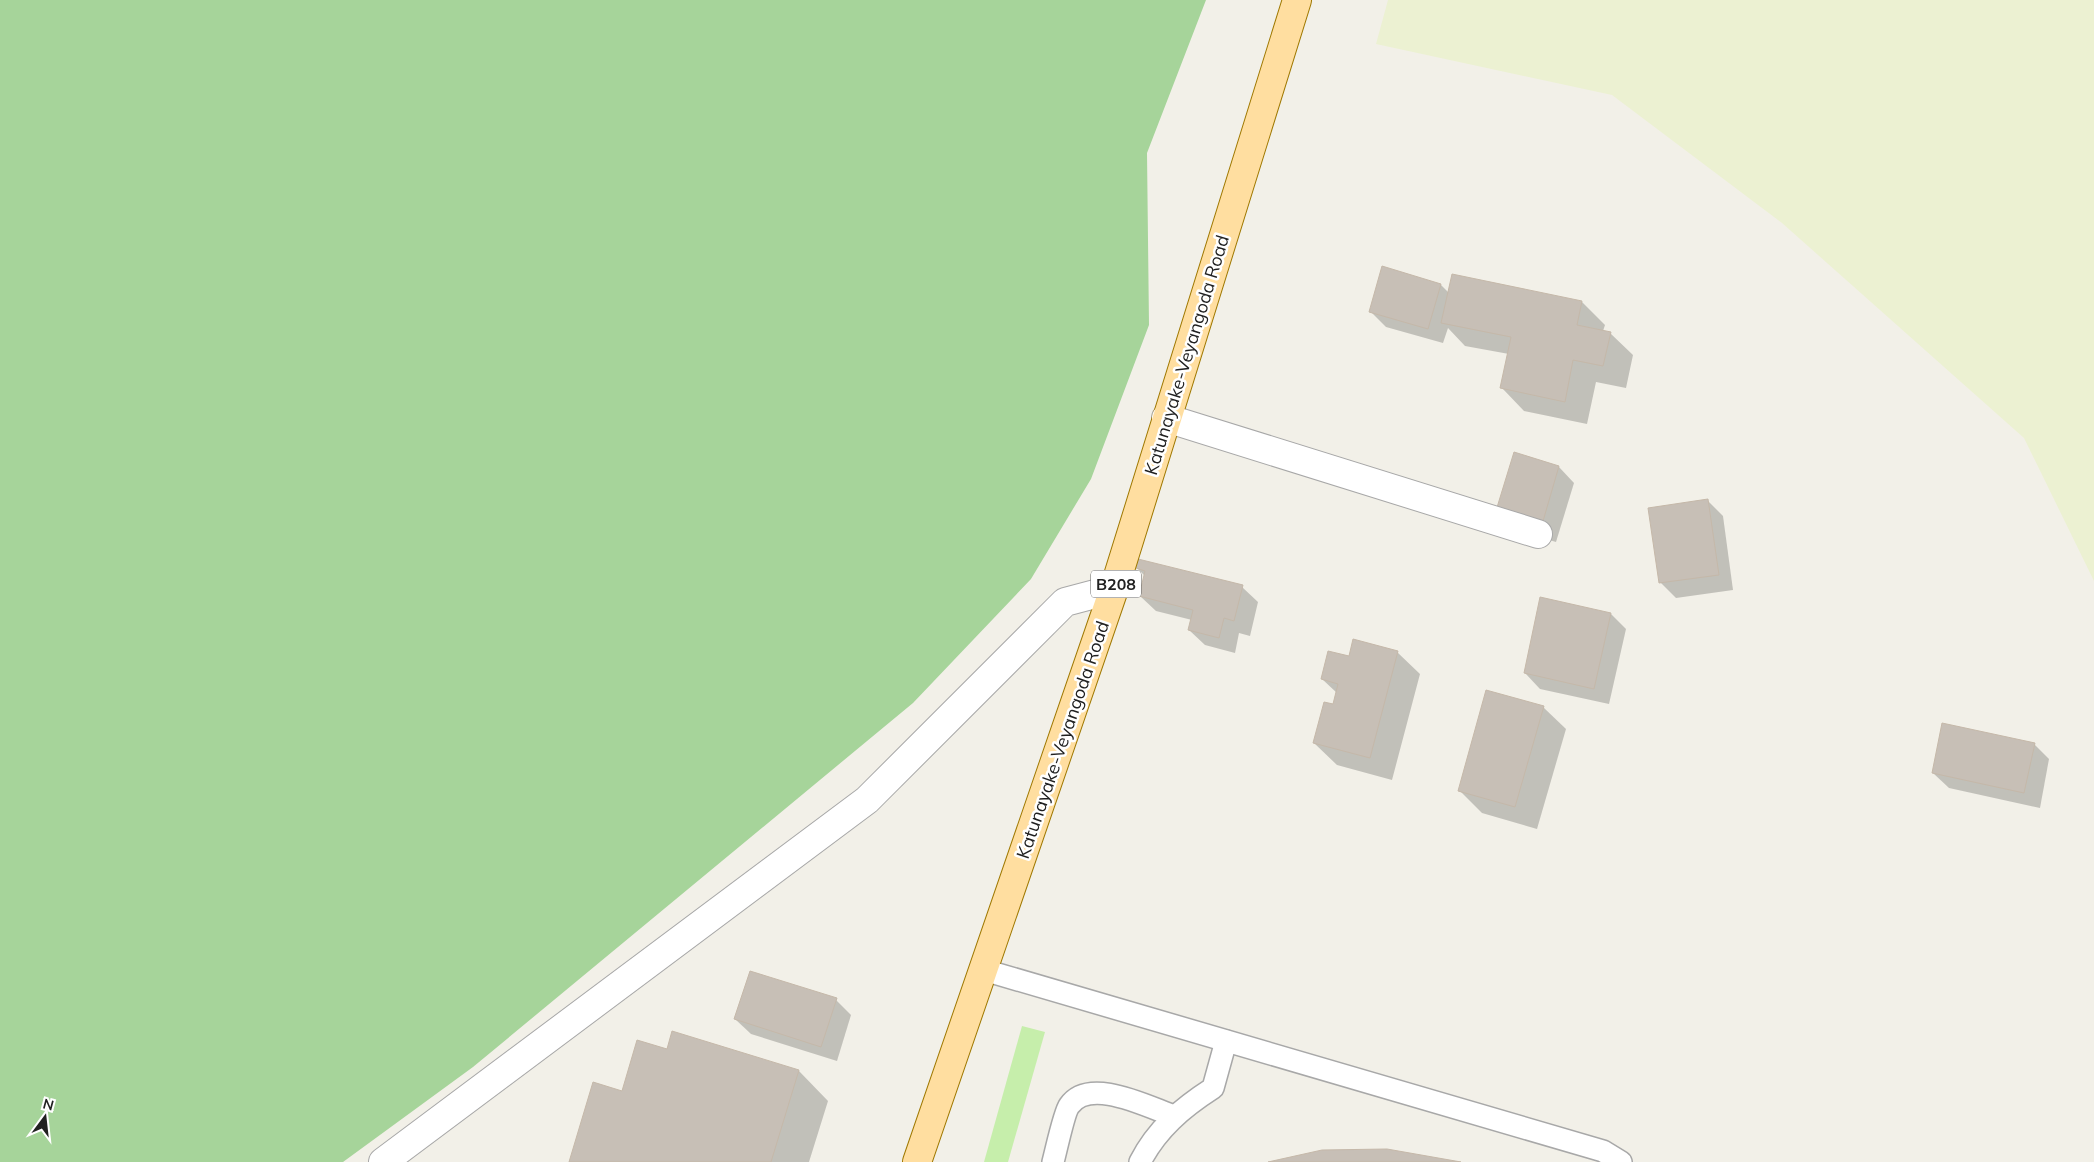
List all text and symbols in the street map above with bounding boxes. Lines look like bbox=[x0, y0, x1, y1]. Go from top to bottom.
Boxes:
street label: Katunayake-Veyangoda Road bbox=[1139, 232, 1234, 478]
road number: B208 bbox=[1091, 570, 1141, 598]
street label: Katunayake-Veyangoda Road bbox=[1011, 618, 1114, 862]
north arrow bbox=[20, 1092, 70, 1142]
text: N bbox=[41, 1094, 56, 1115]

